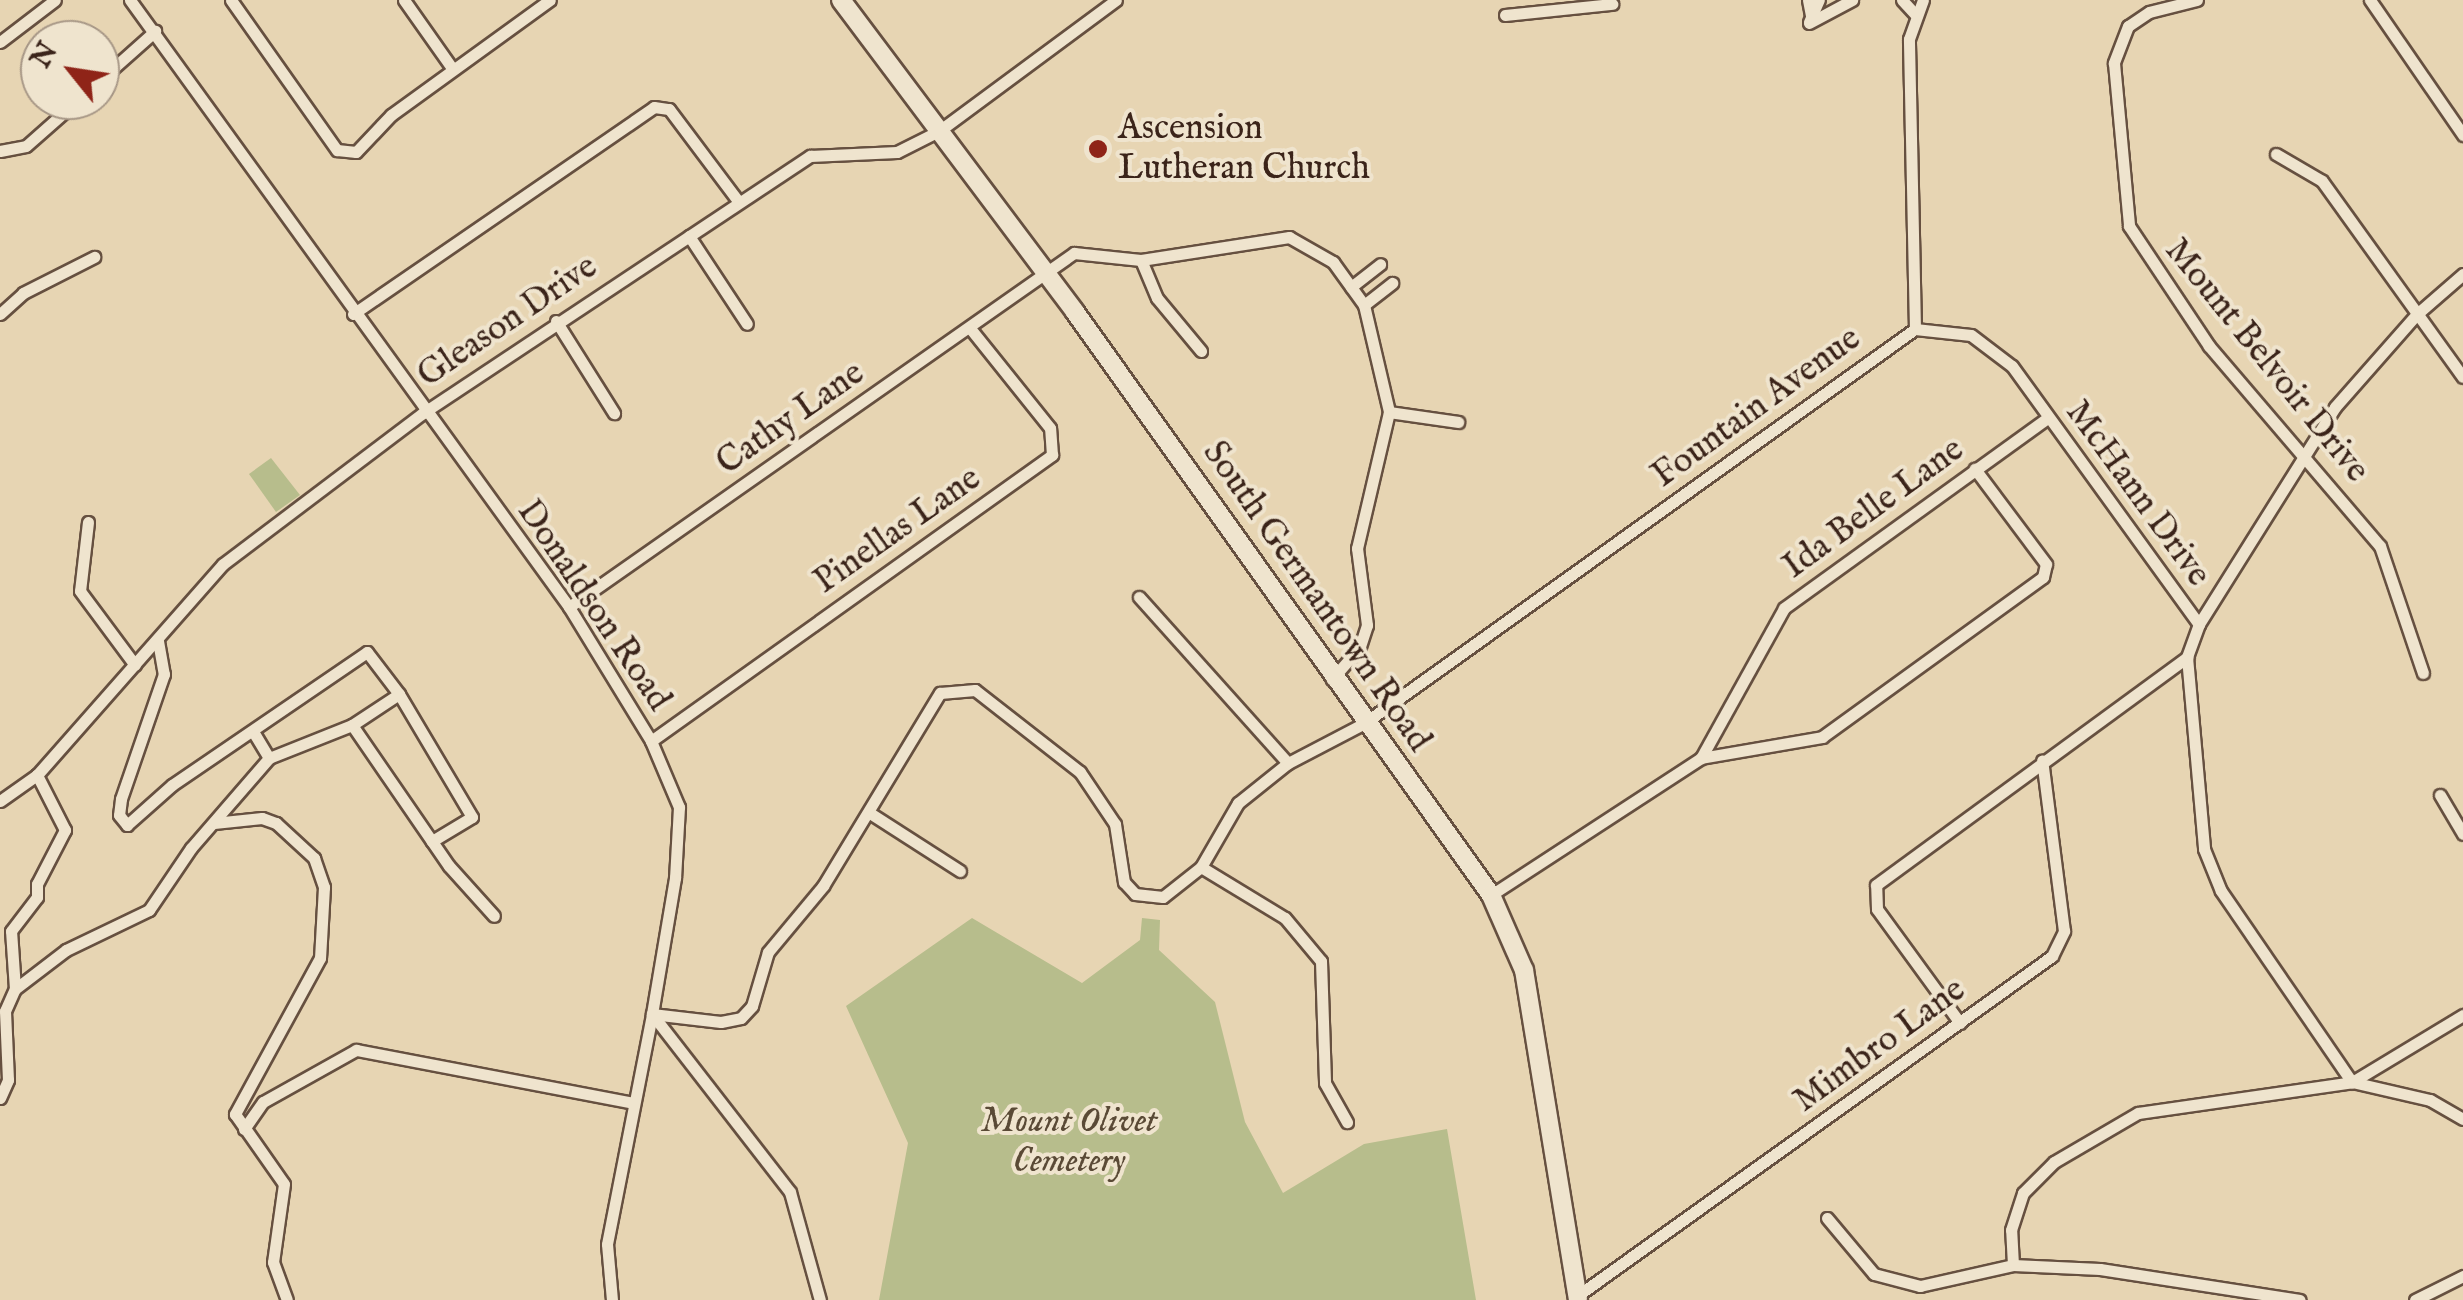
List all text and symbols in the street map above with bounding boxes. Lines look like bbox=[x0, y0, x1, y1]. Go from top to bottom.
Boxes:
north arrow bbox=[20, 20, 120, 120]
text: N bbox=[24, 37, 67, 75]
place label: Ascension Lutheran Church bbox=[1118, 108, 1370, 190]
marker: Ascension Lutheran Church bbox=[1087, 138, 1109, 160]
street label: Mount Belvoir Drive bbox=[2155, 231, 2377, 491]
street label: Gleason Drive bbox=[410, 247, 606, 397]
street label: Fountain Avenue bbox=[1645, 318, 1869, 498]
street label: Cathy Lane bbox=[709, 353, 873, 485]
street label: McHann Drive bbox=[2056, 393, 2218, 595]
street label: Ida Belle Lane bbox=[1776, 429, 1972, 589]
street label: South Germantown Road bbox=[1193, 434, 1439, 760]
street label: Pinellas Lane bbox=[807, 458, 989, 604]
street label: Donaldson Road bbox=[507, 493, 679, 719]
street label: Mimbro Lane bbox=[1786, 970, 1974, 1122]
park label: Mount Olivet Cemetery bbox=[981, 1101, 1157, 1183]

